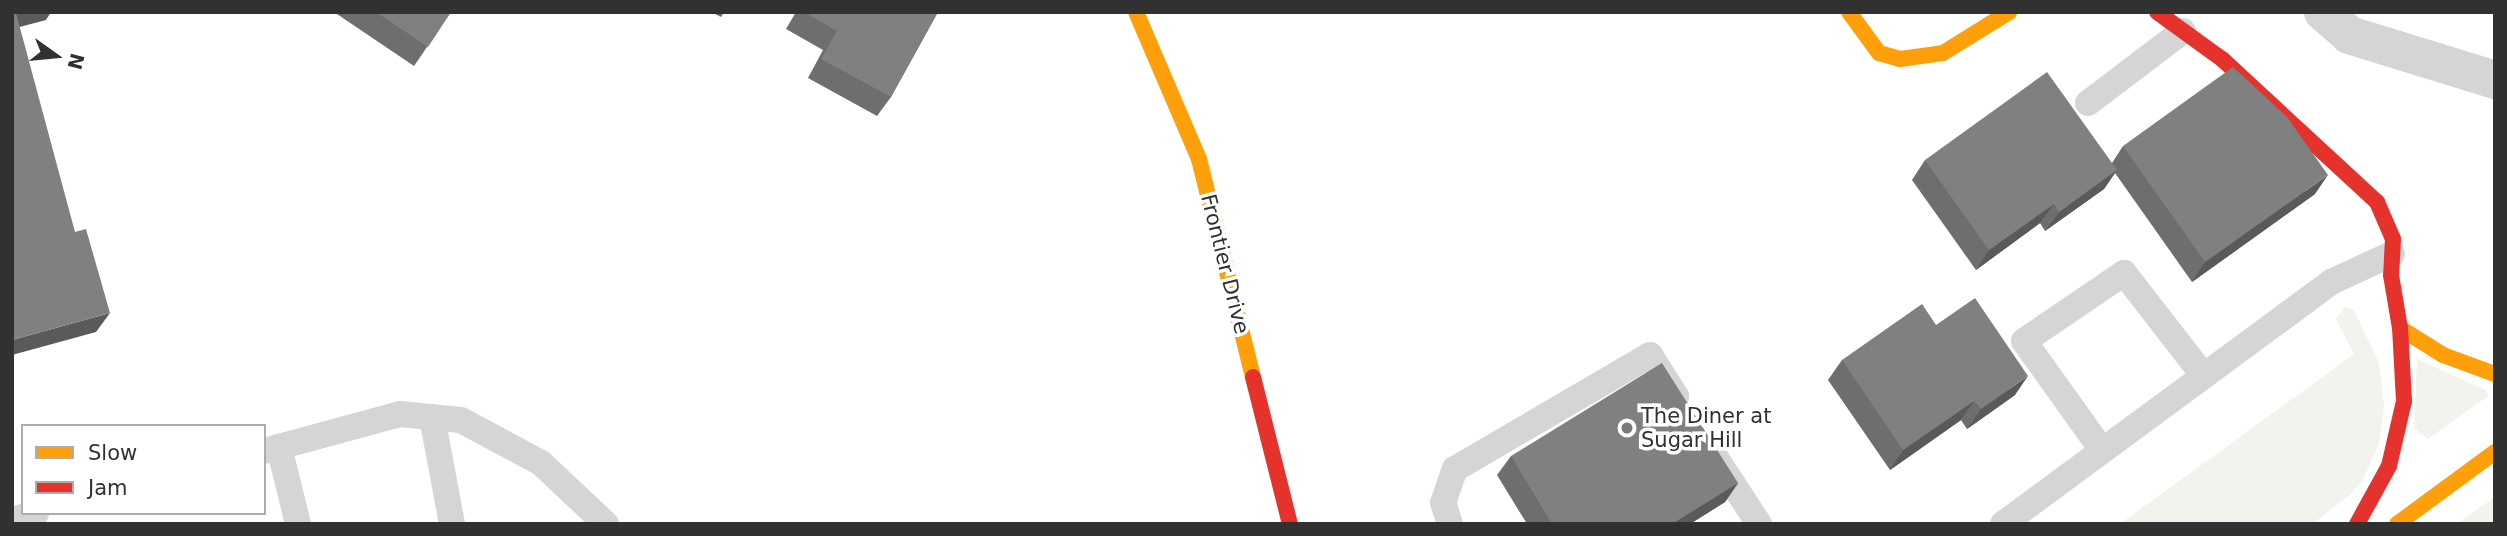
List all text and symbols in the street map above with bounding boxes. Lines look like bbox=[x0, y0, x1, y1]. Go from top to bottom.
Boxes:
north arrow bbox=[21, 21, 91, 91]
text: N bbox=[64, 51, 89, 72]
street label: Frontier Drive bbox=[1195, 191, 1255, 337]
place label: The Diner at Sugar Hill bbox=[1641, 403, 1771, 453]
marker: The Diner at Sugar Hill bbox=[1619, 420, 1635, 436]
legend bbox=[21, 424, 266, 515]
text: Slow bbox=[88, 441, 137, 465]
text: Jam bbox=[88, 476, 128, 500]

